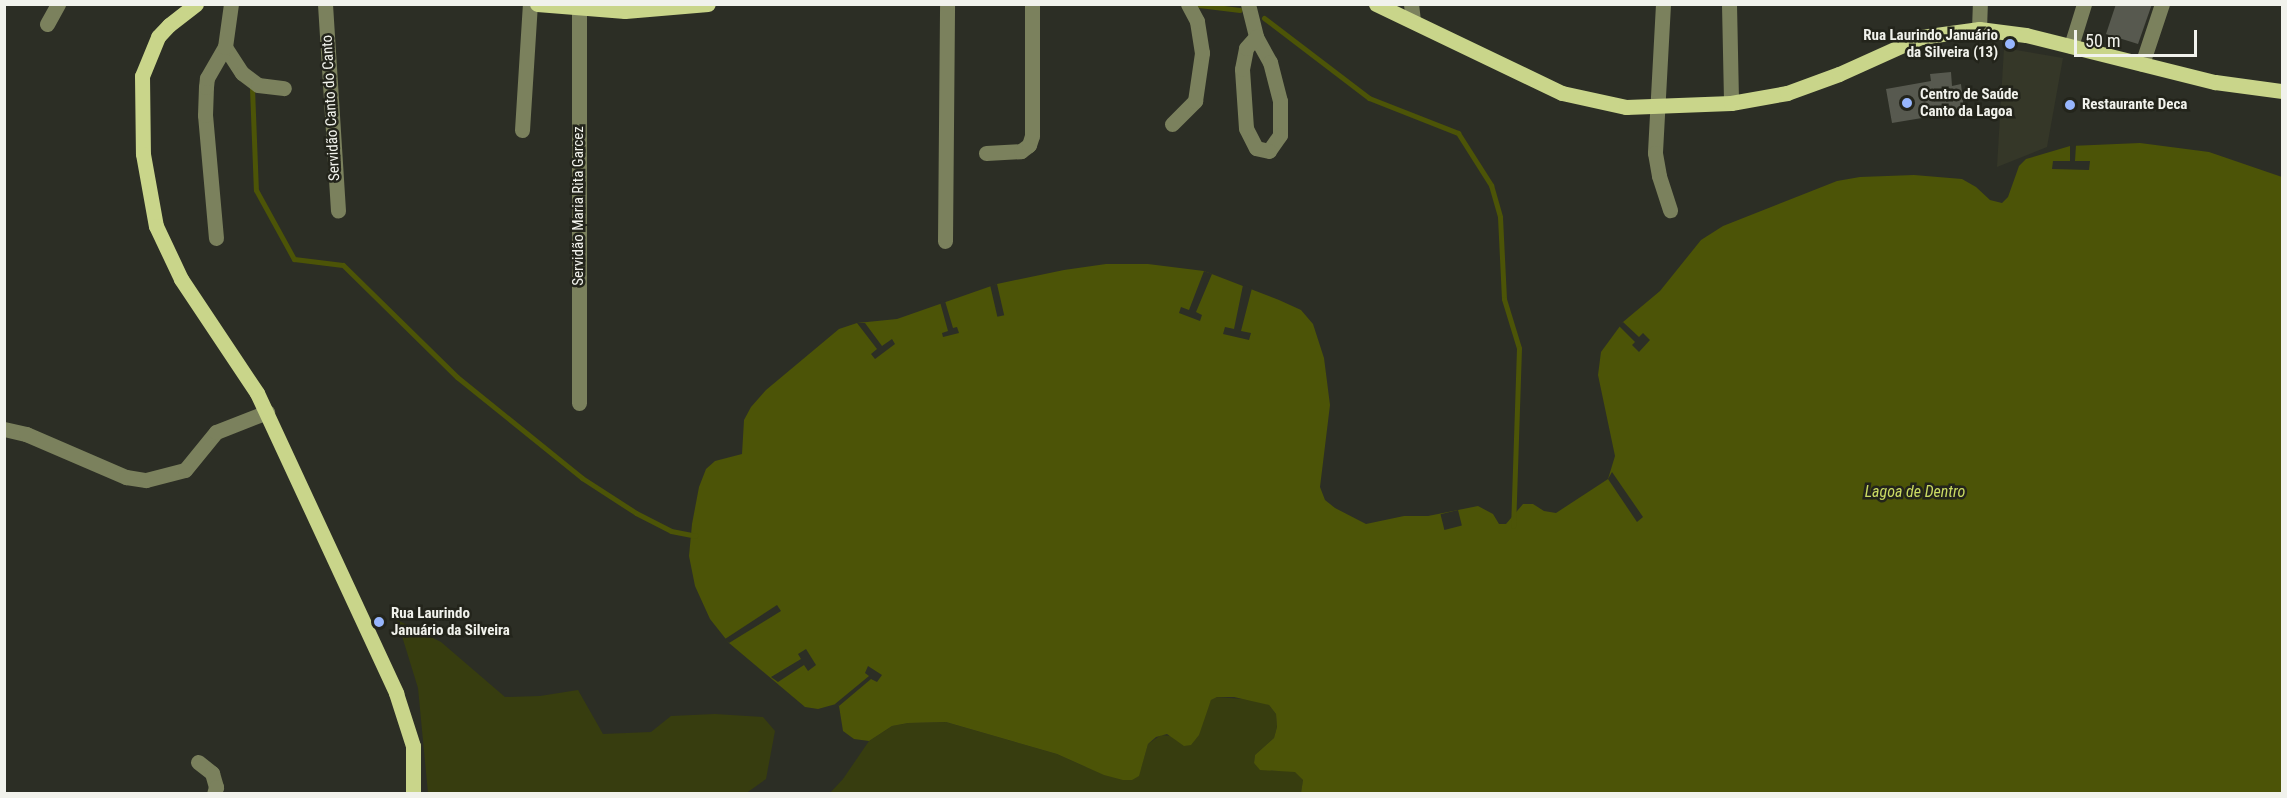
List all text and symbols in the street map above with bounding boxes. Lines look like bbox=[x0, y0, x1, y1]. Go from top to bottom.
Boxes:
scale bar bbox=[2077, 18, 2200, 56]
place label: Rua Laurindo Januário da Silveira (13) bbox=[1863, 26, 1998, 61]
text: 50 m bbox=[2085, 30, 2120, 51]
street label: Servidão Canto do Canto bbox=[318, 34, 344, 182]
marker: Rua Laurindo Januário da Silveira (13) bbox=[2003, 37, 2017, 51]
place label: Centro de Saúde Canto da Lagoa bbox=[1920, 85, 2019, 120]
marker: Centro de Saúde Canto da Lagoa bbox=[1898, 94, 1916, 112]
place label: Restaurante Deca bbox=[2082, 96, 2187, 114]
marker: Restaurante Deca bbox=[2063, 98, 2077, 112]
street label: Servidão Maria Rita Garcez bbox=[570, 126, 588, 286]
water label: Lagoa de Dentro bbox=[1865, 482, 1965, 502]
place label: Rua Laurindo Januário da Silveira bbox=[391, 604, 510, 639]
marker: Rua Laurindo Januário da Silveira bbox=[372, 615, 386, 629]

